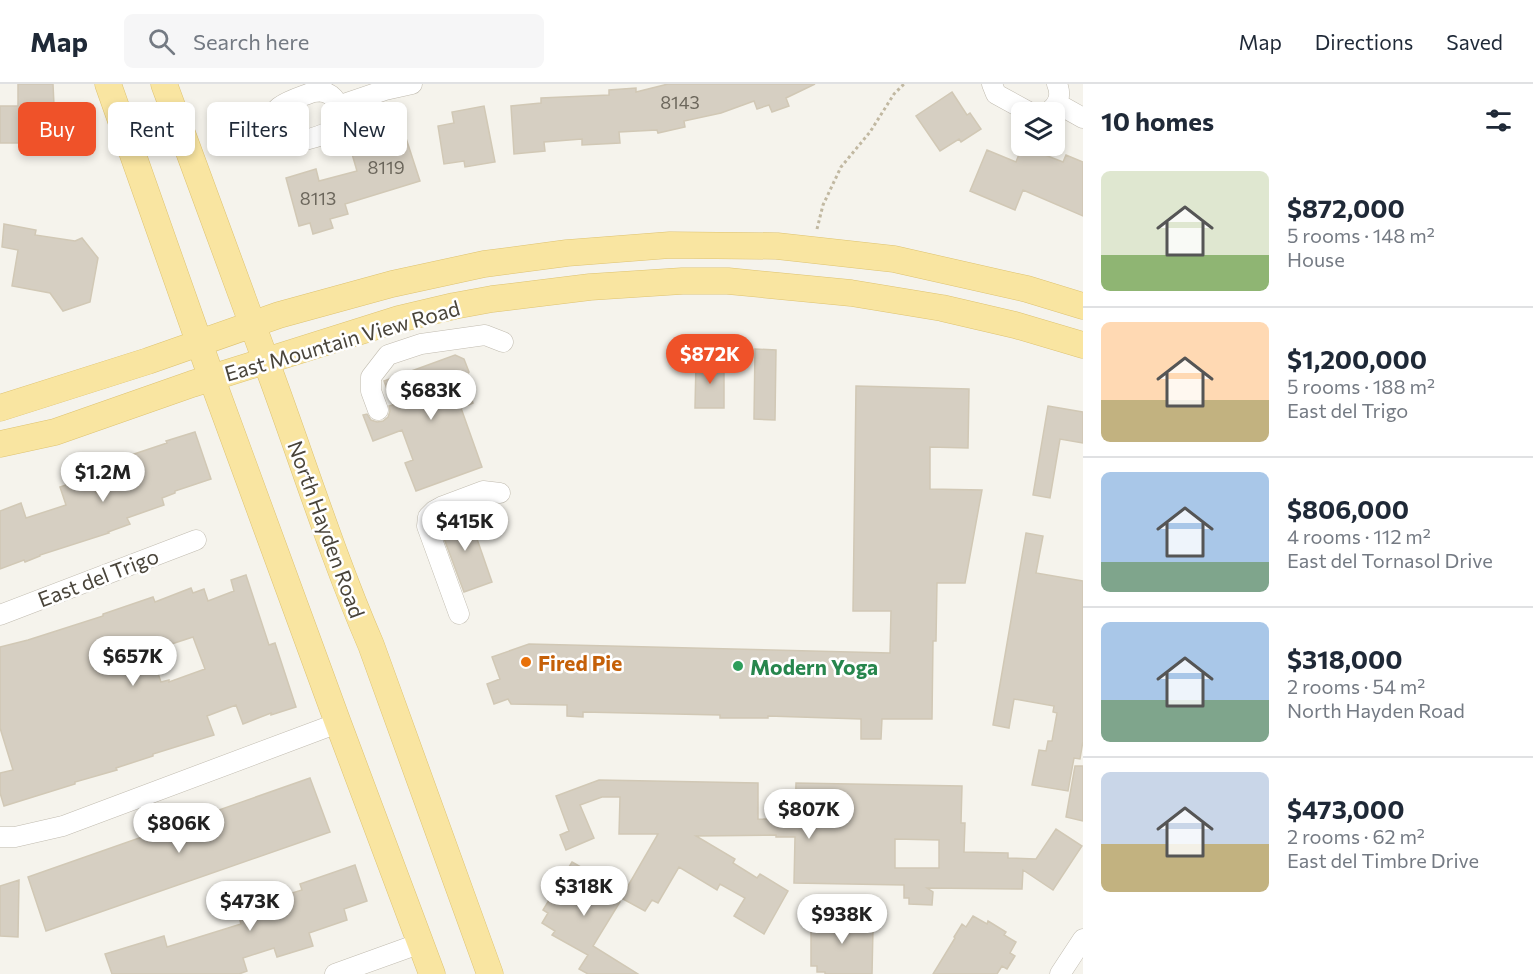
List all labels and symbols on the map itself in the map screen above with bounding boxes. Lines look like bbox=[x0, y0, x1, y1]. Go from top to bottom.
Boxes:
house number: 8143 bbox=[660, 91, 700, 113]
house number: 8119 bbox=[367, 156, 405, 178]
house number: 8113 bbox=[300, 187, 336, 209]
street label: East Mountain View Road bbox=[222, 294, 462, 386]
pin: $872K bbox=[668, 334, 752, 385]
pin: $683K bbox=[389, 370, 473, 421]
street label: North Hayden Road bbox=[283, 437, 371, 621]
pin: $1.2M bbox=[61, 452, 145, 503]
pin: $415K bbox=[423, 501, 507, 552]
street label: East del Trigo bbox=[34, 543, 162, 611]
pin: $657K bbox=[91, 636, 175, 687]
place label: Fired Pie bbox=[538, 650, 622, 675]
place label: Modern Yoga bbox=[750, 654, 878, 679]
marker: Fired Pie bbox=[519, 655, 533, 669]
marker: Modern Yoga bbox=[731, 659, 745, 673]
pin: $807K bbox=[767, 789, 851, 840]
pin: $806K bbox=[137, 803, 221, 854]
pin: $318K bbox=[542, 866, 626, 917]
pin: $473K bbox=[208, 881, 292, 932]
pin: $938K bbox=[800, 894, 884, 945]

